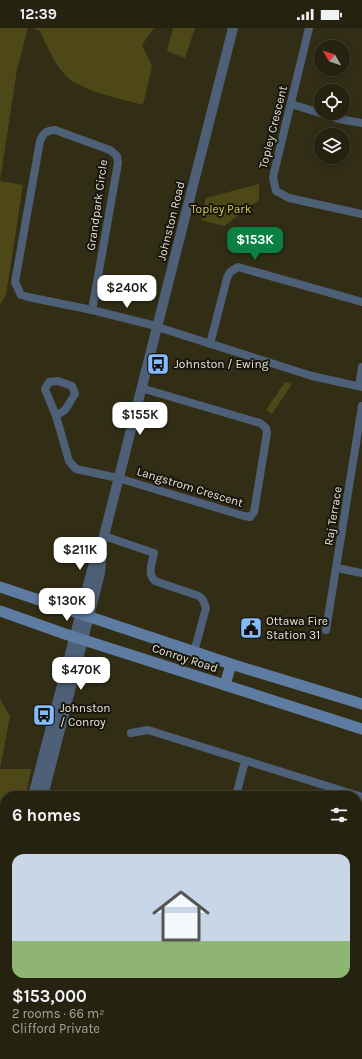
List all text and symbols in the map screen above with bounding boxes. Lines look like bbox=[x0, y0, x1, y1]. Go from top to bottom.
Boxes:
text: 12:39 bbox=[20, 5, 57, 23]
north arrow bbox=[314, 40, 350, 76]
map controls bbox=[314, 40, 350, 164]
street label: Topley Crescent bbox=[256, 84, 290, 170]
button: locate bbox=[314, 84, 350, 120]
button: layers bbox=[314, 128, 350, 164]
street label: Grandpark Circle bbox=[84, 159, 110, 251]
street label: Johnston Road bbox=[154, 180, 188, 262]
park label: Topley Park bbox=[191, 202, 252, 216]
pin: $153K bbox=[227, 227, 283, 261]
text: $153K bbox=[236, 232, 274, 247]
pin: $240K bbox=[99, 275, 155, 309]
text: $240K bbox=[106, 280, 148, 295]
bus stop icon: Johnston / Ewing bbox=[145, 351, 171, 377]
place label: Johnston / Ewing bbox=[174, 357, 269, 371]
pin: $155K bbox=[112, 402, 168, 436]
text: $155K bbox=[121, 407, 159, 422]
street label: Langstrom Crescent bbox=[135, 464, 245, 510]
street label: Raj Terrace bbox=[321, 486, 345, 546]
pin: $211K bbox=[52, 537, 108, 571]
text: $211K bbox=[63, 542, 97, 557]
pin: $130K bbox=[39, 588, 95, 622]
text: $130K bbox=[48, 593, 86, 608]
place label: Ottawa Fire Station 31 bbox=[266, 614, 328, 642]
public building icon: Ottawa Fire Station 31 bbox=[238, 615, 264, 641]
street label: Conroy Road bbox=[150, 641, 220, 675]
pin: $470K bbox=[53, 657, 109, 691]
text: $470K bbox=[61, 662, 101, 677]
place label: Johnston / Conroy bbox=[60, 701, 111, 729]
bus stop icon: Johnston / Conroy bbox=[31, 702, 57, 728]
icon: filters bbox=[328, 804, 350, 826]
text: 6 homes bbox=[12, 805, 81, 825]
icon: home bbox=[145, 880, 217, 952]
text: $153,000 bbox=[12, 986, 87, 1006]
text: 2 rooms · 66 m² bbox=[12, 1006, 104, 1021]
text: Clifford Private bbox=[12, 1021, 100, 1036]

